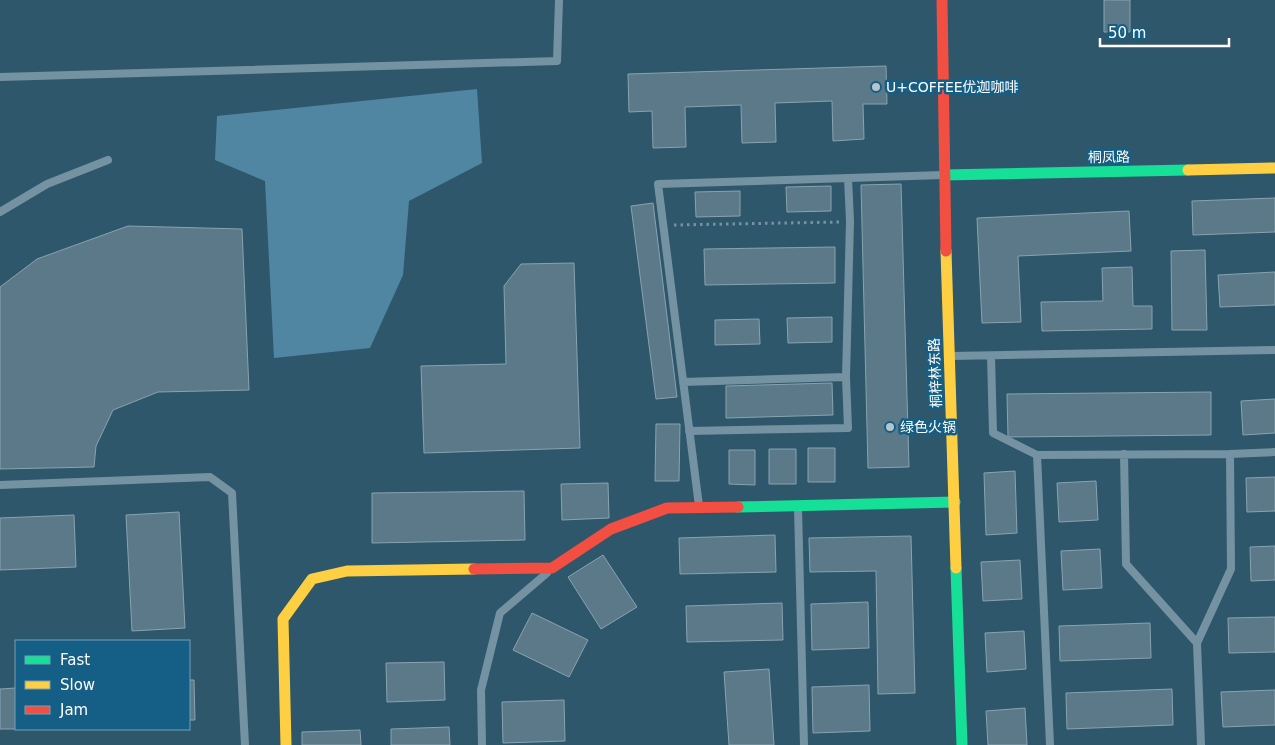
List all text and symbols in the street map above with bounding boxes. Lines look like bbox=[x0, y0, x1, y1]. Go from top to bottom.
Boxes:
scale bar bbox=[1100, 15, 1229, 47]
text: 50 m bbox=[1108, 24, 1146, 42]
place label: U+COFFEE优迦咖啡 bbox=[886, 79, 1019, 95]
marker: U+COFFEE优迦咖啡 bbox=[870, 81, 882, 93]
street label: 桐凤路 bbox=[1088, 149, 1130, 165]
street label: 桐梓林东路 bbox=[926, 338, 944, 408]
place label: 绿色火锅 bbox=[900, 419, 956, 435]
marker: 绿色火锅 bbox=[884, 421, 896, 433]
legend bbox=[15, 640, 190, 730]
text: Fast bbox=[60, 651, 90, 669]
text: Slow bbox=[60, 676, 95, 694]
text: Jam bbox=[59, 701, 88, 719]

